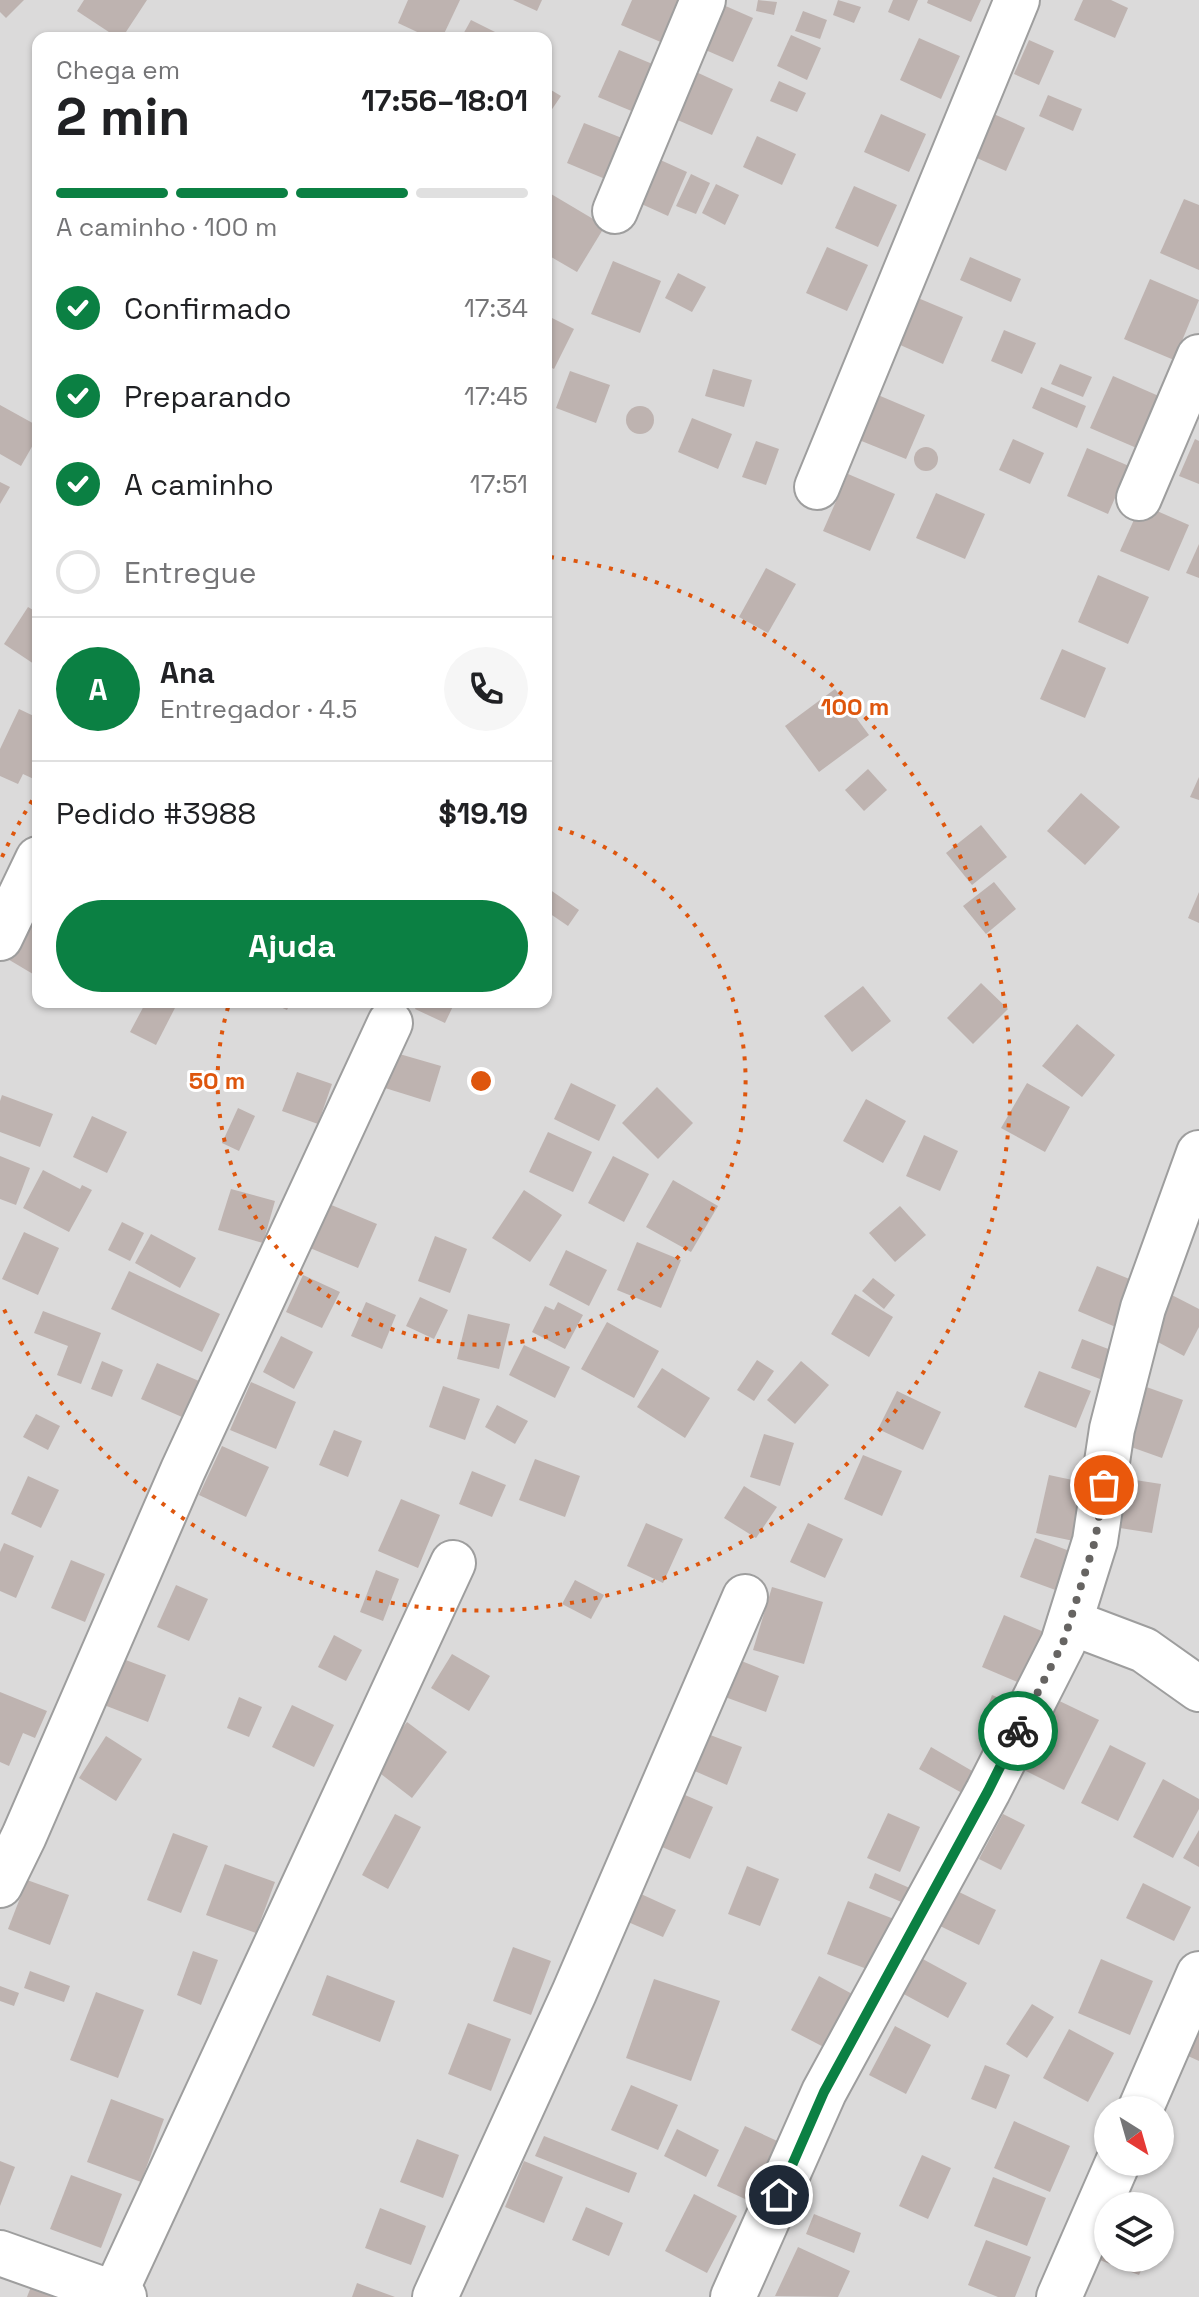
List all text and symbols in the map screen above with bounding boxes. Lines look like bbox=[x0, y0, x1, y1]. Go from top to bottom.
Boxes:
text: Chega em bbox=[56, 53, 180, 87]
text: 17:56–18:01 bbox=[361, 81, 528, 120]
text: 2 min bbox=[56, 84, 190, 150]
text: A caminho · 100 m bbox=[56, 210, 277, 244]
icon: check bbox=[56, 286, 100, 330]
text: Confirmado bbox=[124, 289, 291, 328]
text: 17:34 bbox=[464, 291, 528, 325]
icon: check bbox=[56, 374, 100, 418]
text: Preparando bbox=[124, 377, 291, 416]
text: 17:45 bbox=[464, 379, 528, 413]
icon: check bbox=[56, 462, 100, 506]
text: A caminho bbox=[124, 465, 274, 504]
text: 17:51 bbox=[470, 467, 528, 501]
text: Entregue bbox=[124, 553, 257, 592]
button: phone bbox=[444, 647, 528, 731]
text: Ana bbox=[160, 653, 215, 692]
text: A bbox=[88, 670, 108, 709]
text: 100 m bbox=[821, 691, 889, 722]
text: Entregador · 4.5 bbox=[160, 692, 357, 726]
text: Pedido #3988 bbox=[56, 794, 256, 833]
text: $19.19 bbox=[439, 794, 528, 833]
button: Ajuda bbox=[56, 900, 528, 992]
text: 50 m bbox=[189, 1065, 245, 1096]
centre of rings bbox=[467, 1067, 495, 1095]
pin bbox=[1070, 1451, 1138, 1519]
icon: bag bbox=[1082, 1463, 1126, 1507]
courier bbox=[978, 1691, 1058, 1771]
icon: bike bbox=[996, 1709, 1040, 1753]
north arrow bbox=[1094, 2096, 1174, 2176]
map controls bbox=[1094, 2096, 1174, 2272]
pin bbox=[745, 2161, 813, 2229]
icon: home bbox=[757, 2173, 801, 2217]
button: layers bbox=[1094, 2192, 1174, 2272]

